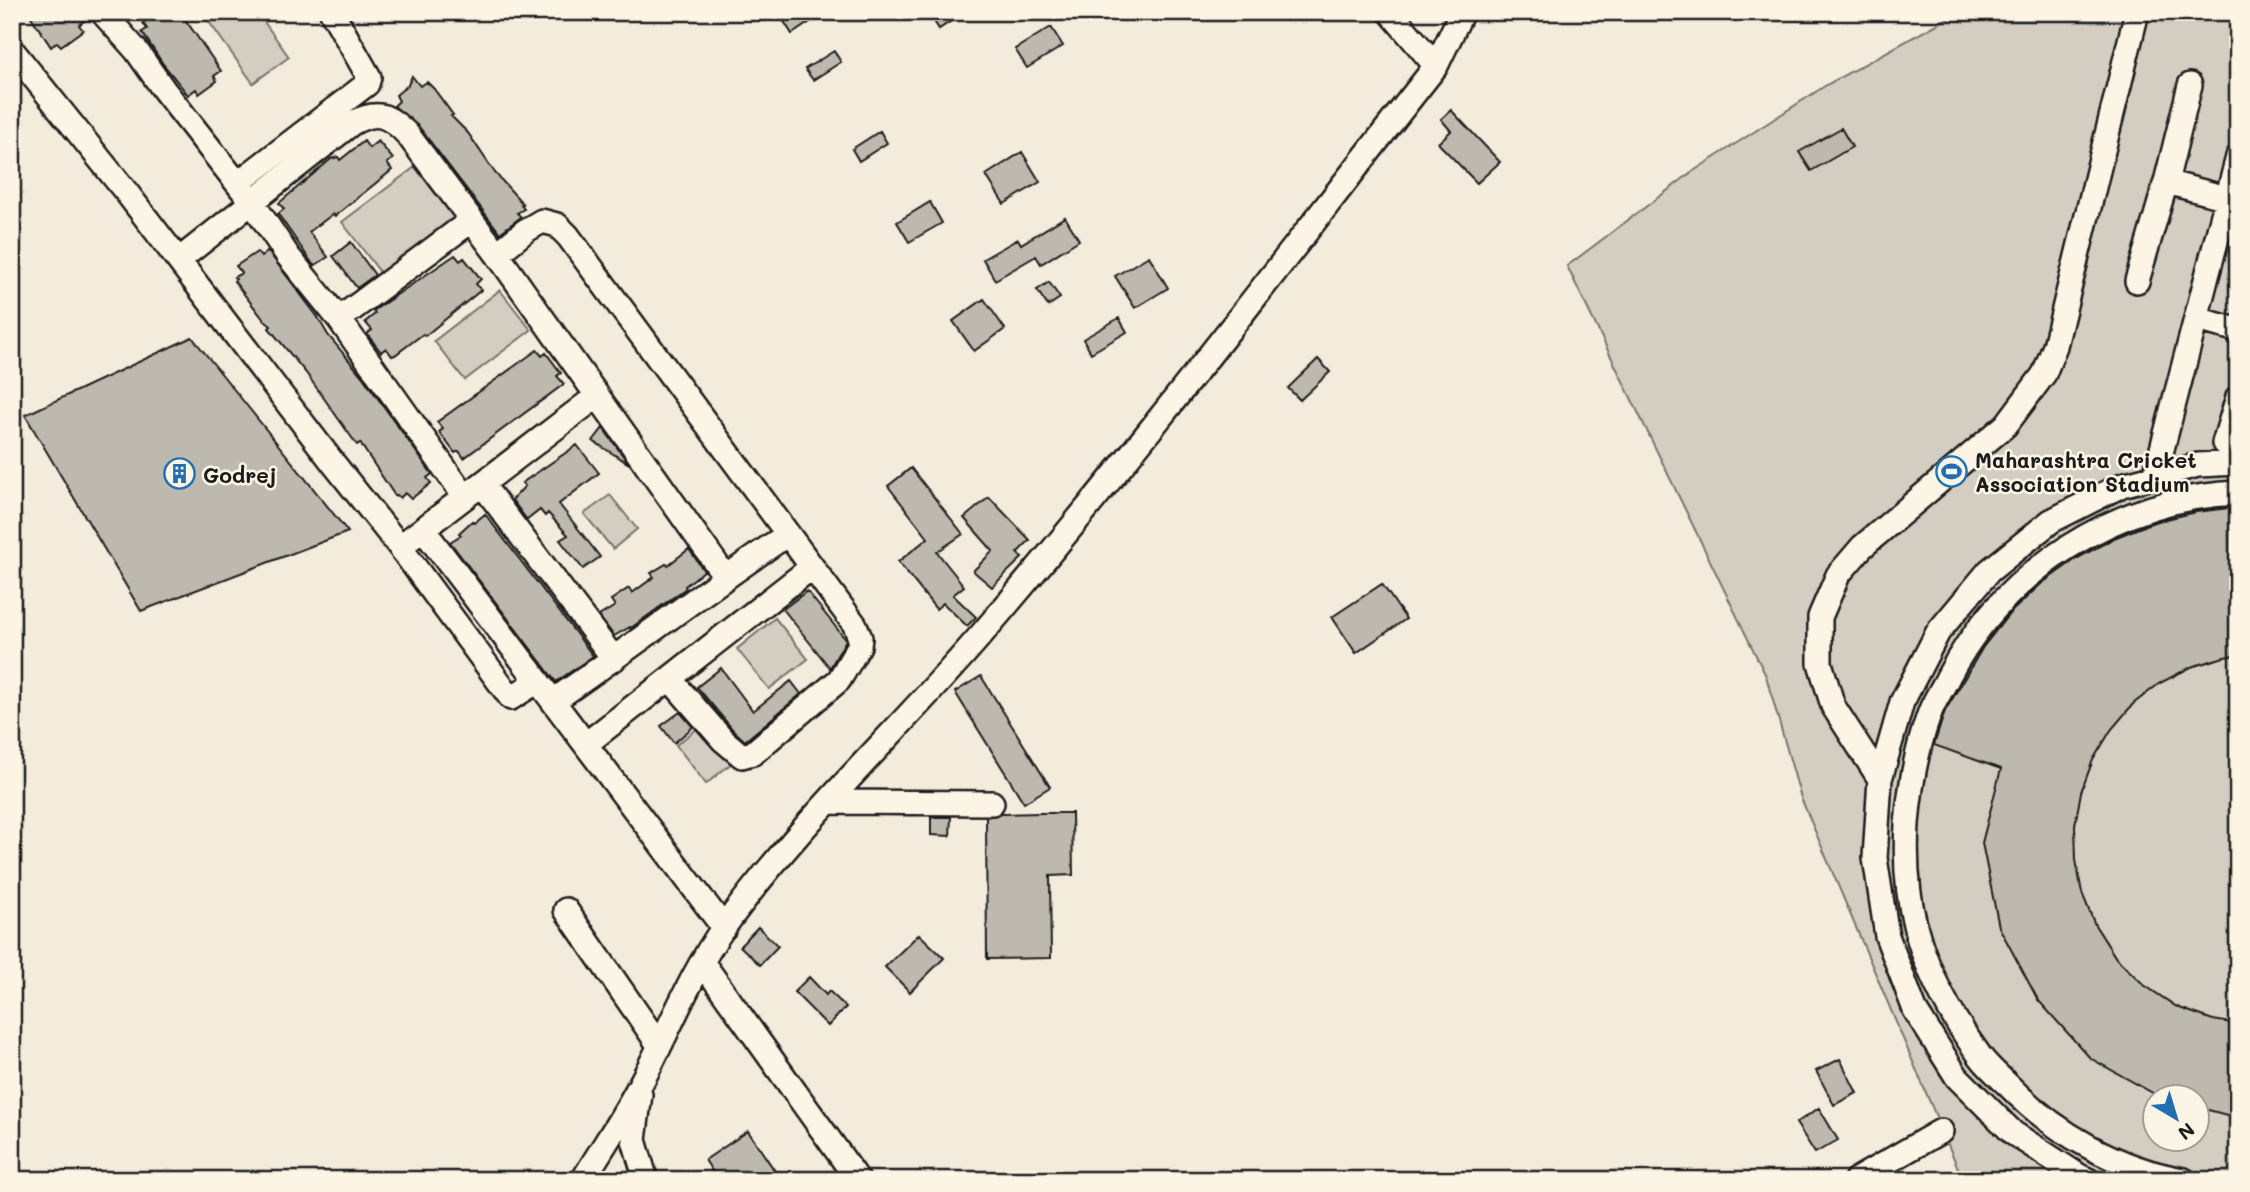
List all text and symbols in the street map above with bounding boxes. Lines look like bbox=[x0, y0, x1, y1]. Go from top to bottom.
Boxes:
place label: Maharashtra Cricket Association Stadium bbox=[1975, 446, 2197, 497]
sports icon: Maharashtra Cricket Association Stadium bbox=[1935, 454, 1969, 488]
building icon: Godrej bbox=[163, 457, 197, 491]
place label: Godrej bbox=[203, 461, 277, 488]
north arrow bbox=[2142, 1084, 2212, 1154]
text: N bbox=[2173, 1118, 2200, 1146]

